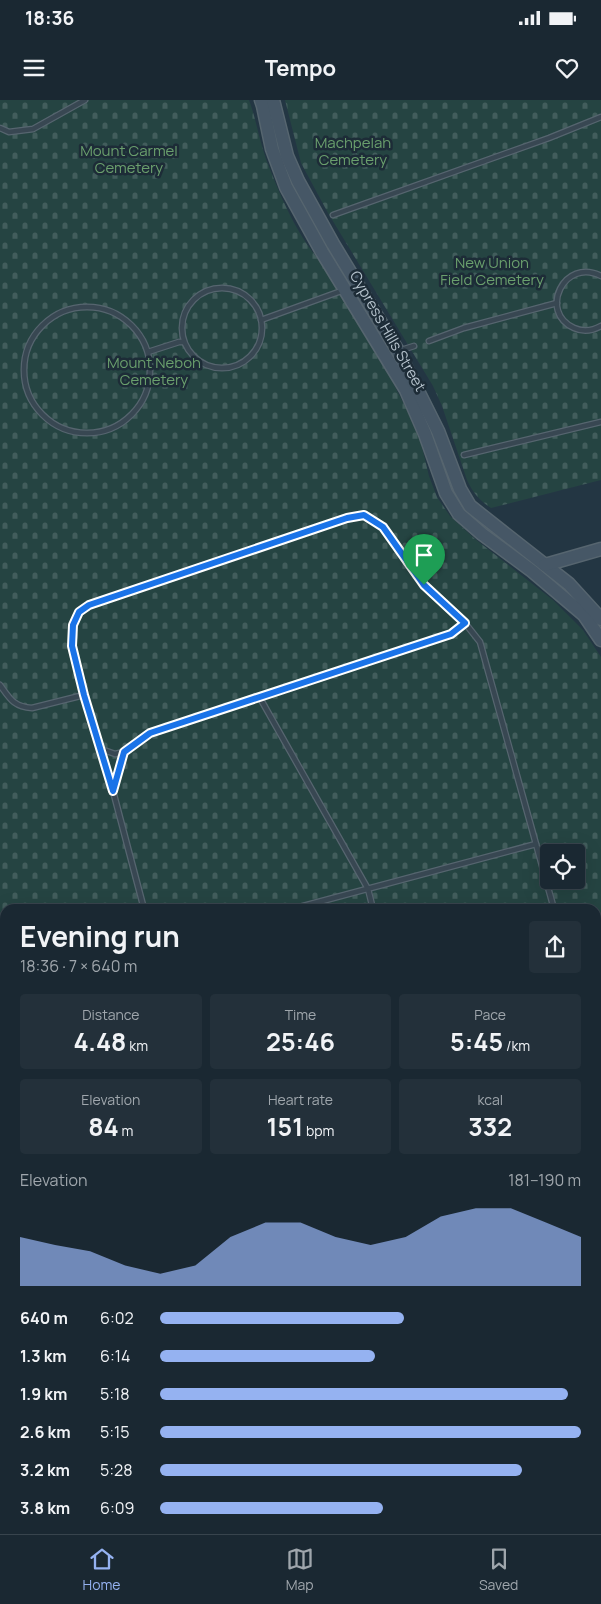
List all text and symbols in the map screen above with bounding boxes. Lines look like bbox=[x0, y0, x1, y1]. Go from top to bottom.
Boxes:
text: 18:36 bbox=[25, 5, 74, 31]
text: Tempo bbox=[265, 53, 336, 83]
icon: menu bbox=[20, 54, 48, 82]
icon: heart bbox=[553, 54, 581, 82]
park label: Machpelah Cemetery bbox=[315, 132, 391, 170]
park label: Mount Carmel Cemetery bbox=[80, 140, 178, 178]
park label: New Union Field Cemetery bbox=[440, 252, 544, 290]
street label: Cypress Hills Street bbox=[345, 267, 431, 395]
park label: Mount Neboh Cemetery bbox=[107, 352, 201, 390]
pin bbox=[403, 534, 445, 585]
icon: arrive bbox=[410, 541, 438, 569]
map controls bbox=[540, 844, 585, 889]
button: locate bbox=[540, 844, 585, 889]
text: Evening run bbox=[20, 917, 180, 955]
button: share bbox=[529, 921, 581, 973]
text: 18:36 · 7 × 640 m bbox=[20, 955, 137, 977]
text: Distance bbox=[82, 1005, 140, 1024]
text: Time bbox=[285, 1005, 316, 1024]
text: Pace bbox=[474, 1005, 506, 1024]
text: 4.48 bbox=[74, 1024, 126, 1059]
text: 25:46 bbox=[266, 1024, 335, 1059]
text: 5:45 bbox=[450, 1024, 503, 1059]
text: km bbox=[126, 1036, 148, 1055]
text: /km bbox=[503, 1036, 530, 1055]
text: Elevation bbox=[81, 1090, 140, 1109]
text: Heart rate bbox=[268, 1090, 333, 1109]
text: kcal bbox=[477, 1090, 503, 1109]
text: 84 bbox=[88, 1109, 119, 1144]
text: 151 bbox=[267, 1109, 303, 1144]
text: 332 bbox=[468, 1109, 512, 1144]
text: m bbox=[119, 1121, 133, 1140]
text: bpm bbox=[303, 1121, 334, 1140]
text: Elevation bbox=[20, 1169, 88, 1191]
text: 181–190 m bbox=[508, 1169, 581, 1191]
text: 640 m bbox=[20, 1307, 68, 1329]
text: 6:02 bbox=[100, 1307, 134, 1329]
text: 1.3 km bbox=[20, 1345, 67, 1367]
text: 6:14 bbox=[100, 1345, 130, 1367]
text: 1.9 km bbox=[20, 1383, 67, 1405]
text: 5:18 bbox=[100, 1383, 130, 1405]
text: 2.6 km bbox=[20, 1421, 71, 1443]
text: 5:15 bbox=[100, 1421, 130, 1443]
text: 3.2 km bbox=[20, 1459, 70, 1481]
text: 5:28 bbox=[100, 1459, 132, 1481]
text: 3.8 km bbox=[20, 1497, 70, 1519]
text: 6:09 bbox=[100, 1497, 134, 1519]
tab: Home bbox=[83, 1545, 120, 1594]
tab: Map bbox=[286, 1545, 314, 1594]
tab: Saved bbox=[479, 1545, 518, 1594]

